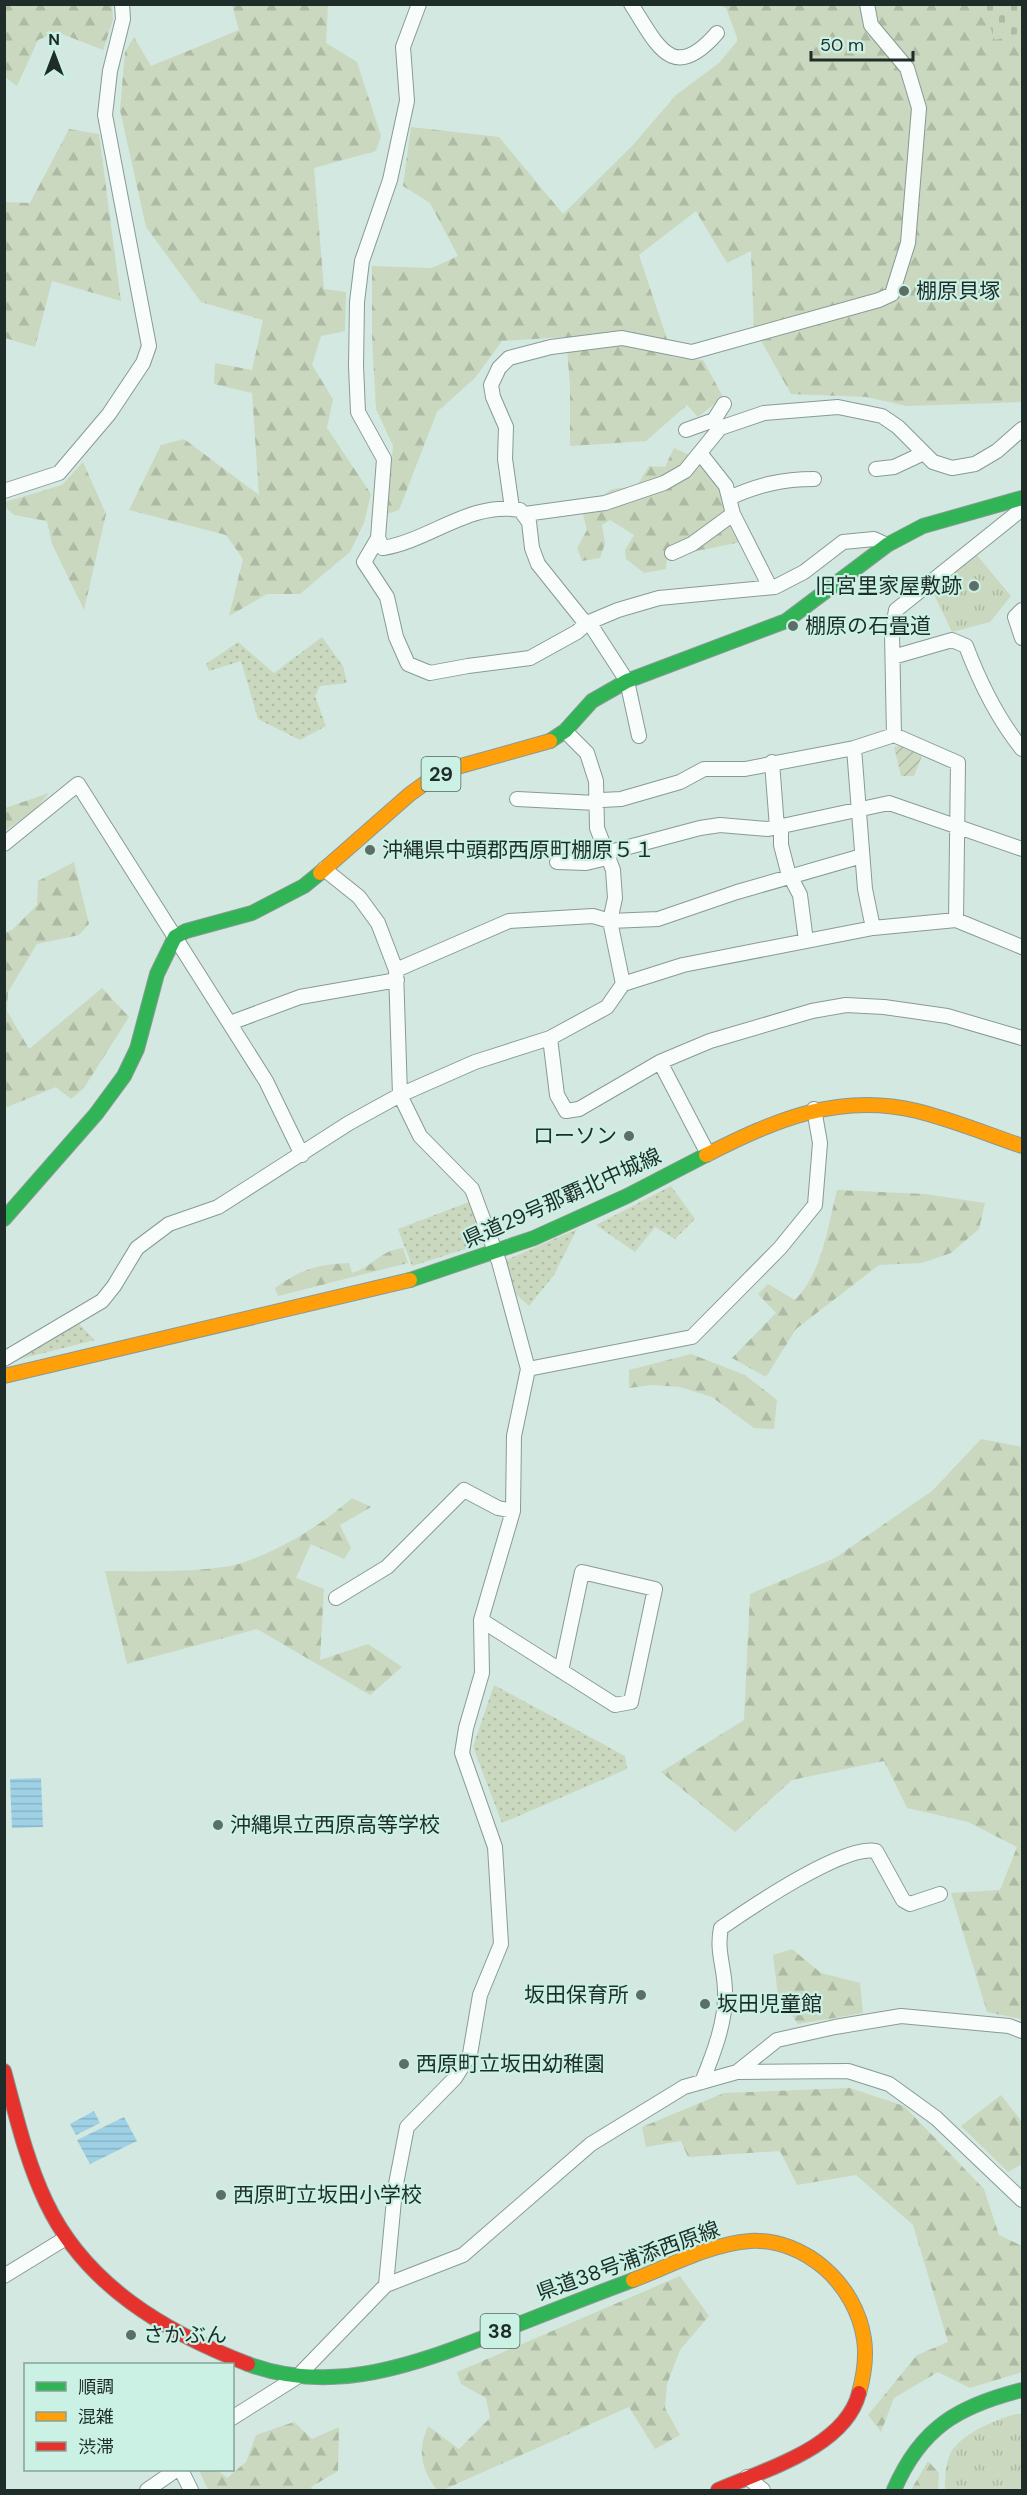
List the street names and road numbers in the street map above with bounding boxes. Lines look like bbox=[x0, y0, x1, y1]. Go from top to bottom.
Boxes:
road number: 29 bbox=[422, 757, 460, 791]
street label: 県道29号那覇北中城線 bbox=[459, 1142, 665, 1254]
street label: 県道38号浦添西原線 bbox=[532, 2215, 724, 2307]
road number: 38 bbox=[480, 2314, 520, 2348]

